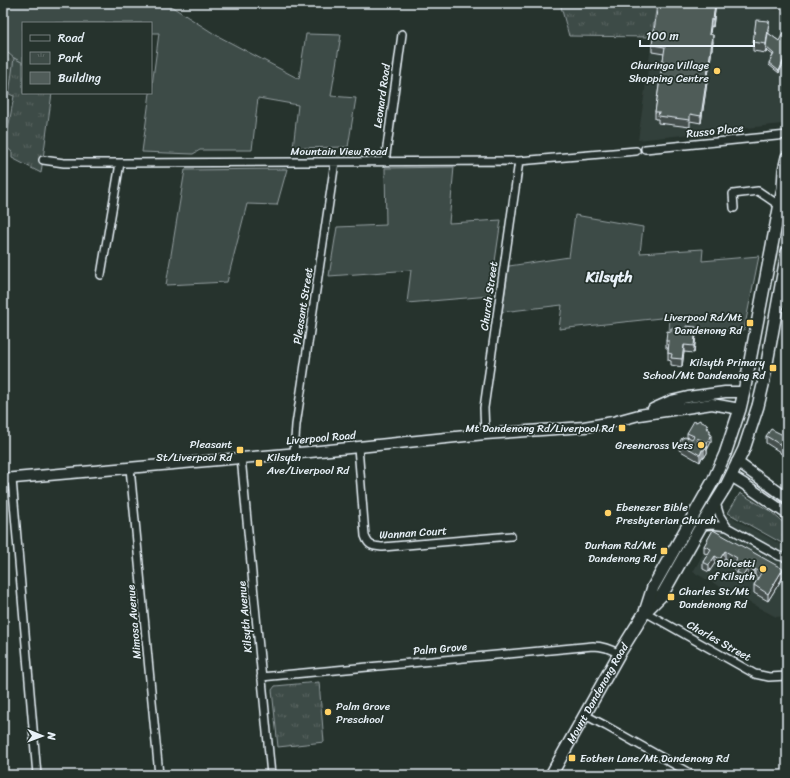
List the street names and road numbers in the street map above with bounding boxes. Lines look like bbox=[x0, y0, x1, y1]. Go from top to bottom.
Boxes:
street label: Leonard Road bbox=[368, 62, 396, 129]
street label: Russo Place bbox=[685, 119, 745, 143]
street label: Mountain View Road bbox=[291, 142, 389, 161]
street label: Church Street bbox=[475, 260, 503, 332]
street label: Pleasant Street bbox=[288, 266, 318, 346]
street label: Liverpool Road bbox=[285, 425, 358, 451]
street label: Wannan Court bbox=[379, 521, 448, 545]
street label: Kilsyth Avenue bbox=[232, 580, 258, 654]
street label: Mimosa Avenue bbox=[121, 583, 147, 660]
street label: Charles Street bbox=[683, 615, 755, 667]
street label: Palm Grove bbox=[412, 637, 468, 661]
street label: Mount Dandenong Road bbox=[561, 638, 634, 747]

